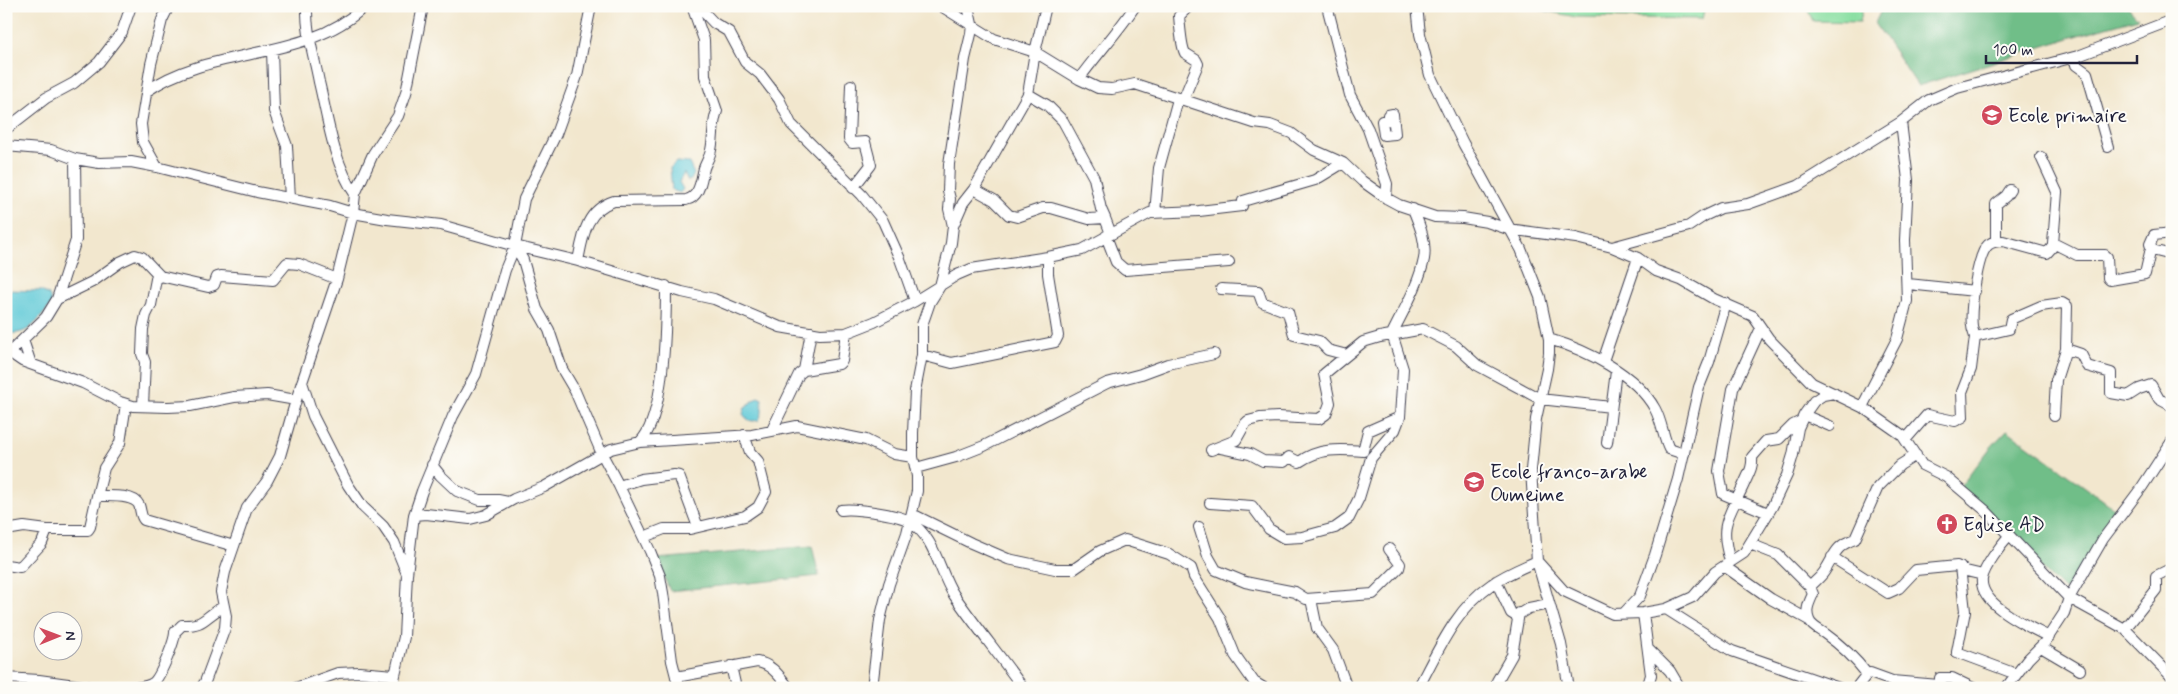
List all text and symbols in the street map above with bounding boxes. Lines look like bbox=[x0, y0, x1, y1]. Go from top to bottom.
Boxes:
scale bar bbox=[1986, 32, 2137, 64]
text: 100 m bbox=[1993, 41, 2033, 61]
school or university icon: Ecole primaire bbox=[1980, 103, 2004, 127]
place label: Ecole primaire bbox=[2008, 103, 2127, 130]
place label: Ecole franco-arabe Oumeime bbox=[1490, 459, 1647, 509]
school or university icon: Ecole franco-arabe Oumeime bbox=[1462, 470, 1486, 494]
church icon: Eglise AD bbox=[1935, 512, 1959, 536]
place label: Eglise AD bbox=[1963, 512, 2045, 539]
north arrow bbox=[32, 612, 82, 662]
text: N bbox=[61, 631, 79, 641]

